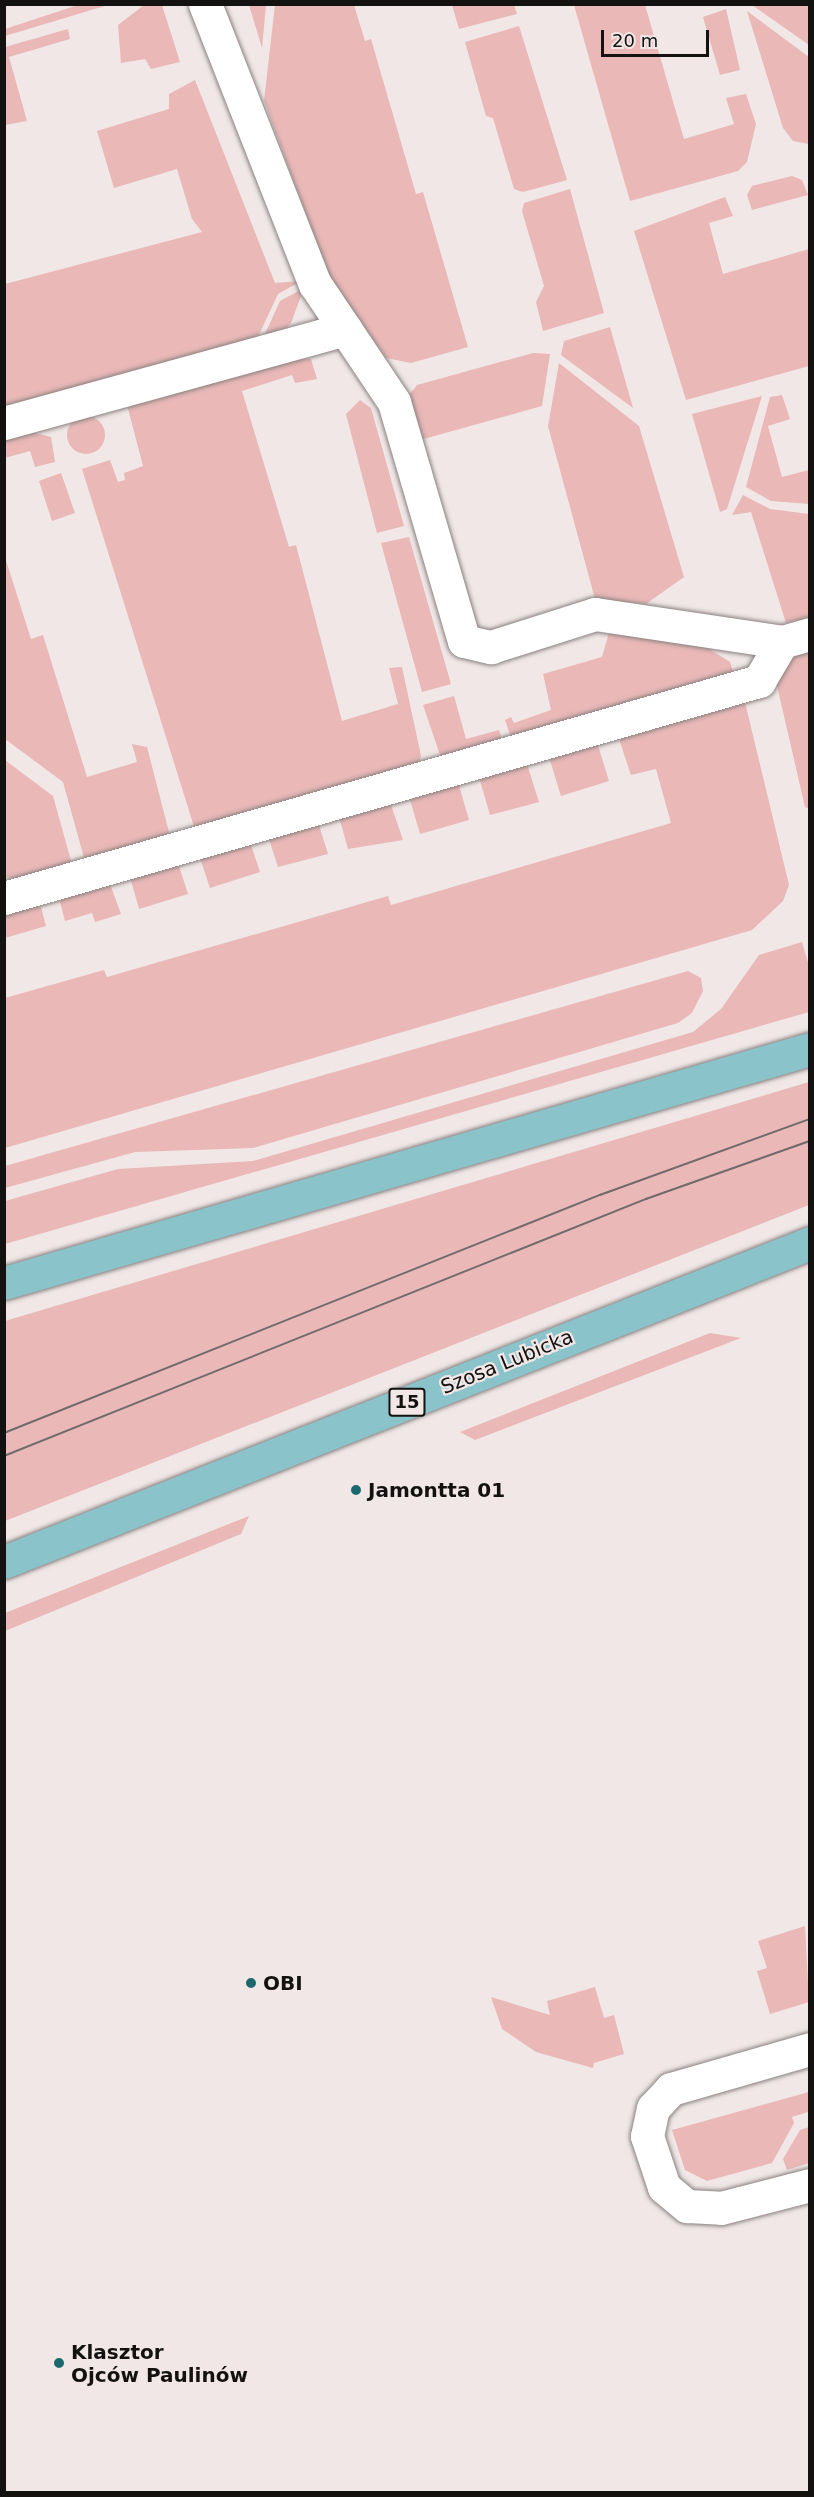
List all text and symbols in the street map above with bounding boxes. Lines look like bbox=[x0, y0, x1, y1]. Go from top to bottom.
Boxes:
scale bar bbox=[604, 18, 712, 56]
text: 20 m bbox=[612, 30, 658, 51]
street label: Szosa Lubicka bbox=[437, 1325, 577, 1399]
road number: 15 bbox=[388, 1387, 426, 1417]
place label: Jamontta 01 bbox=[368, 1478, 505, 1502]
marker: Jamontta 01 bbox=[349, 1483, 363, 1497]
place label: OBI bbox=[263, 1971, 303, 1995]
marker: OBI bbox=[244, 1976, 258, 1990]
place label: Klasztor Ojców Paulinów bbox=[71, 2340, 248, 2387]
marker: Klasztor Ojców Paulinów bbox=[52, 2356, 66, 2370]

